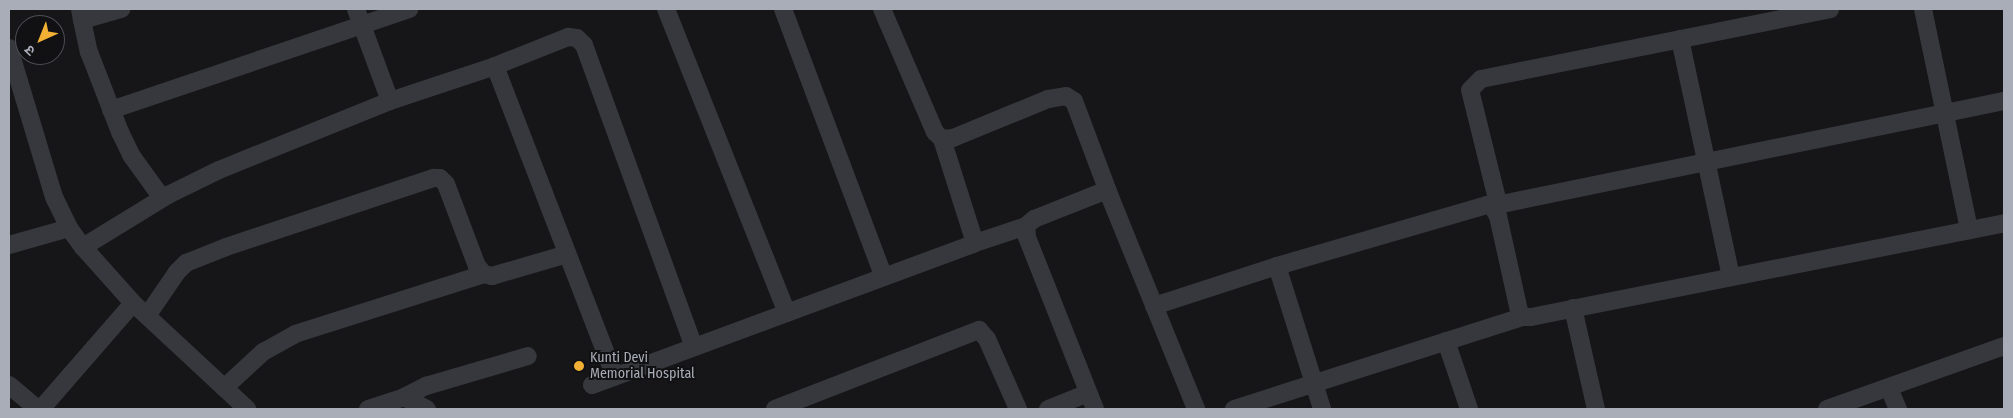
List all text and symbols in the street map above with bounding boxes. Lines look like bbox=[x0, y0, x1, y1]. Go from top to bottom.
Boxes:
north arrow bbox=[15, 15, 65, 65]
text: उ bbox=[21, 41, 39, 59]
place label: Kunti Devi Memorial Hospital bbox=[590, 350, 695, 382]
marker: Kunti Devi Memorial Hospital bbox=[572, 359, 586, 373]

